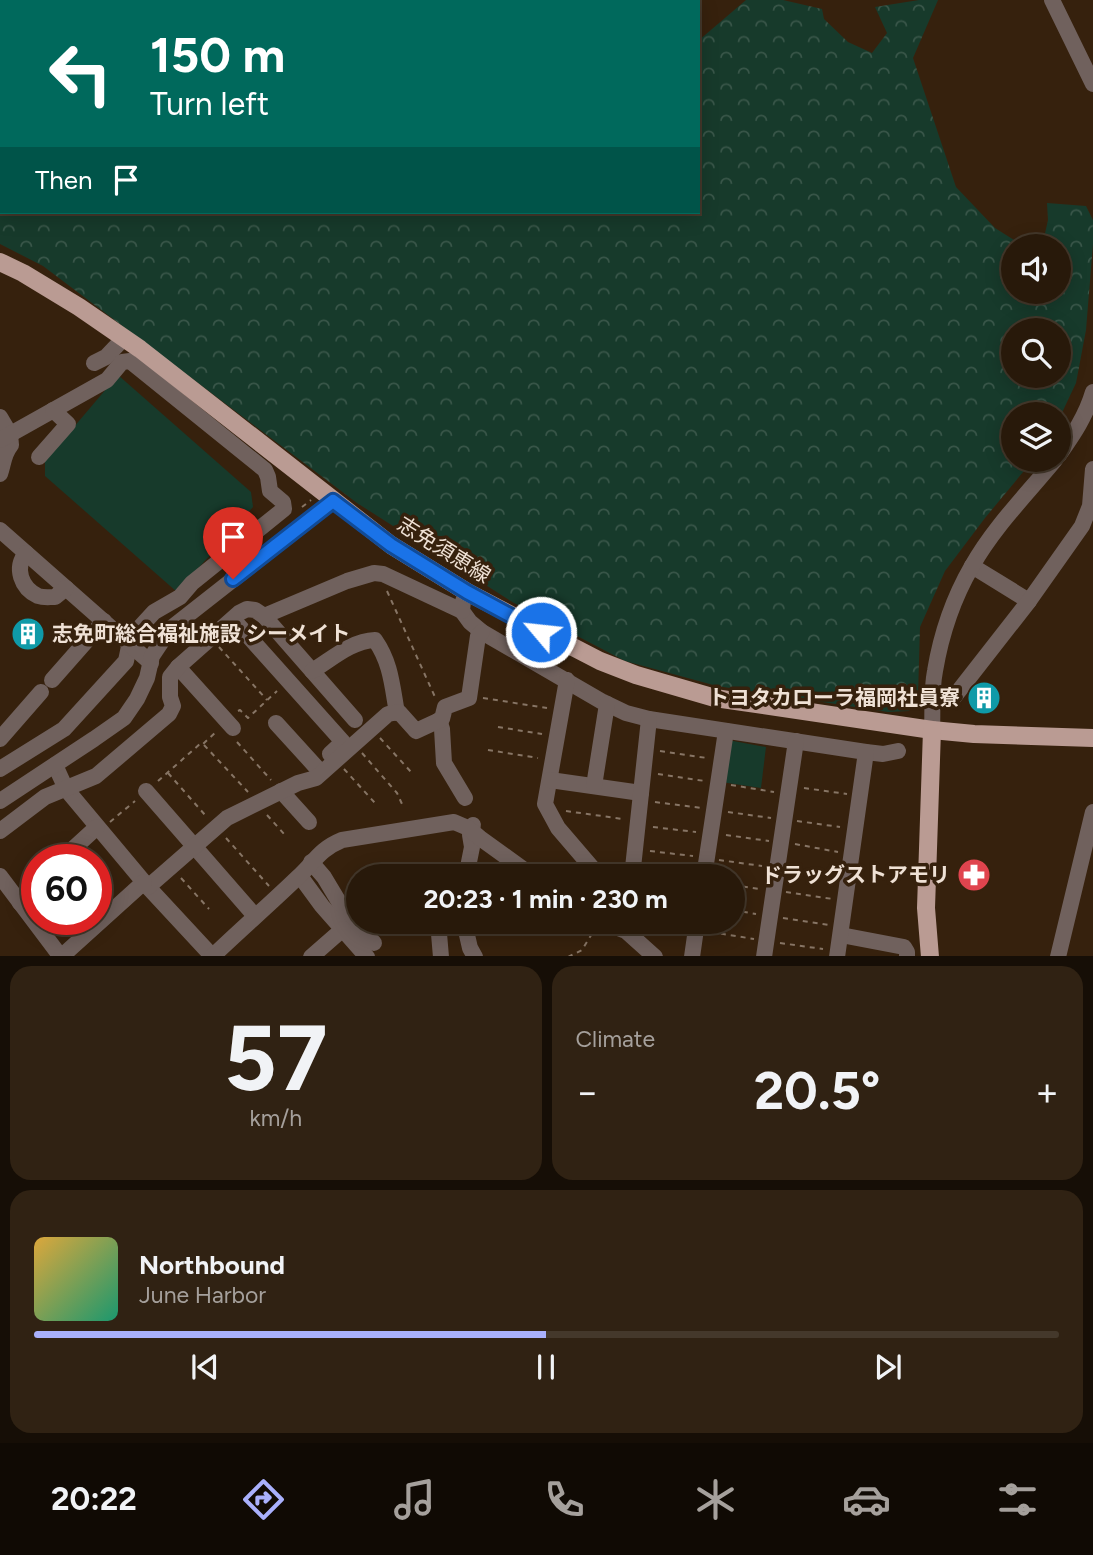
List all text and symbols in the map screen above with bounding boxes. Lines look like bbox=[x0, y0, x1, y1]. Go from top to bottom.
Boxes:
text: 150 m bbox=[150, 25, 285, 84]
icon: left bbox=[35, 28, 126, 119]
text: Turn left bbox=[150, 85, 269, 123]
icon: arrive bbox=[107, 161, 145, 199]
text: Then bbox=[35, 164, 93, 196]
map controls bbox=[1001, 234, 1071, 472]
button: sound bbox=[1001, 234, 1071, 304]
button: search bbox=[1001, 318, 1071, 388]
button: layers bbox=[1001, 402, 1071, 472]
pin bbox=[203, 507, 263, 579]
street label: 志免須恵線 bbox=[393, 511, 495, 588]
icon: arrive bbox=[214, 518, 252, 556]
position arrow bbox=[504, 595, 578, 669]
building icon: 志免町総合福祉施設 シーメイト bbox=[9, 615, 47, 653]
place label: 志免町総合福祉施設 シーメイト bbox=[52, 621, 350, 646]
building icon: トヨタカローラ福岡社員寮 bbox=[965, 679, 1003, 717]
place label: トヨタカローラ福岡社員寮 bbox=[708, 685, 960, 710]
speed limit sign: 60 bbox=[21, 844, 112, 935]
pharmacy icon: ドラッグストアモリ bbox=[955, 856, 993, 894]
place label: ドラッグストアモリ bbox=[761, 862, 950, 887]
text: 20:23 · 1 min · 230 m bbox=[423, 883, 668, 915]
text: 57 bbox=[224, 1004, 327, 1113]
text: Climate bbox=[576, 1025, 655, 1053]
text: 20.5° bbox=[754, 1060, 881, 1122]
text: − bbox=[576, 1069, 599, 1115]
text: + bbox=[1035, 1069, 1059, 1115]
text: km/h bbox=[249, 1104, 302, 1132]
text: Northbound bbox=[139, 1249, 285, 1281]
text: June Harbor bbox=[139, 1281, 266, 1309]
icon: previous bbox=[186, 1348, 224, 1386]
icon: pause bbox=[527, 1348, 565, 1386]
icon: next bbox=[869, 1348, 907, 1386]
icon: directions bbox=[239, 1475, 288, 1524]
icon: music bbox=[390, 1475, 439, 1524]
icon: phone bbox=[540, 1475, 589, 1524]
icon: climate bbox=[691, 1475, 740, 1524]
icon: car bbox=[842, 1475, 891, 1524]
icon: filters bbox=[993, 1475, 1042, 1524]
text: 20:22 bbox=[51, 1480, 137, 1518]

